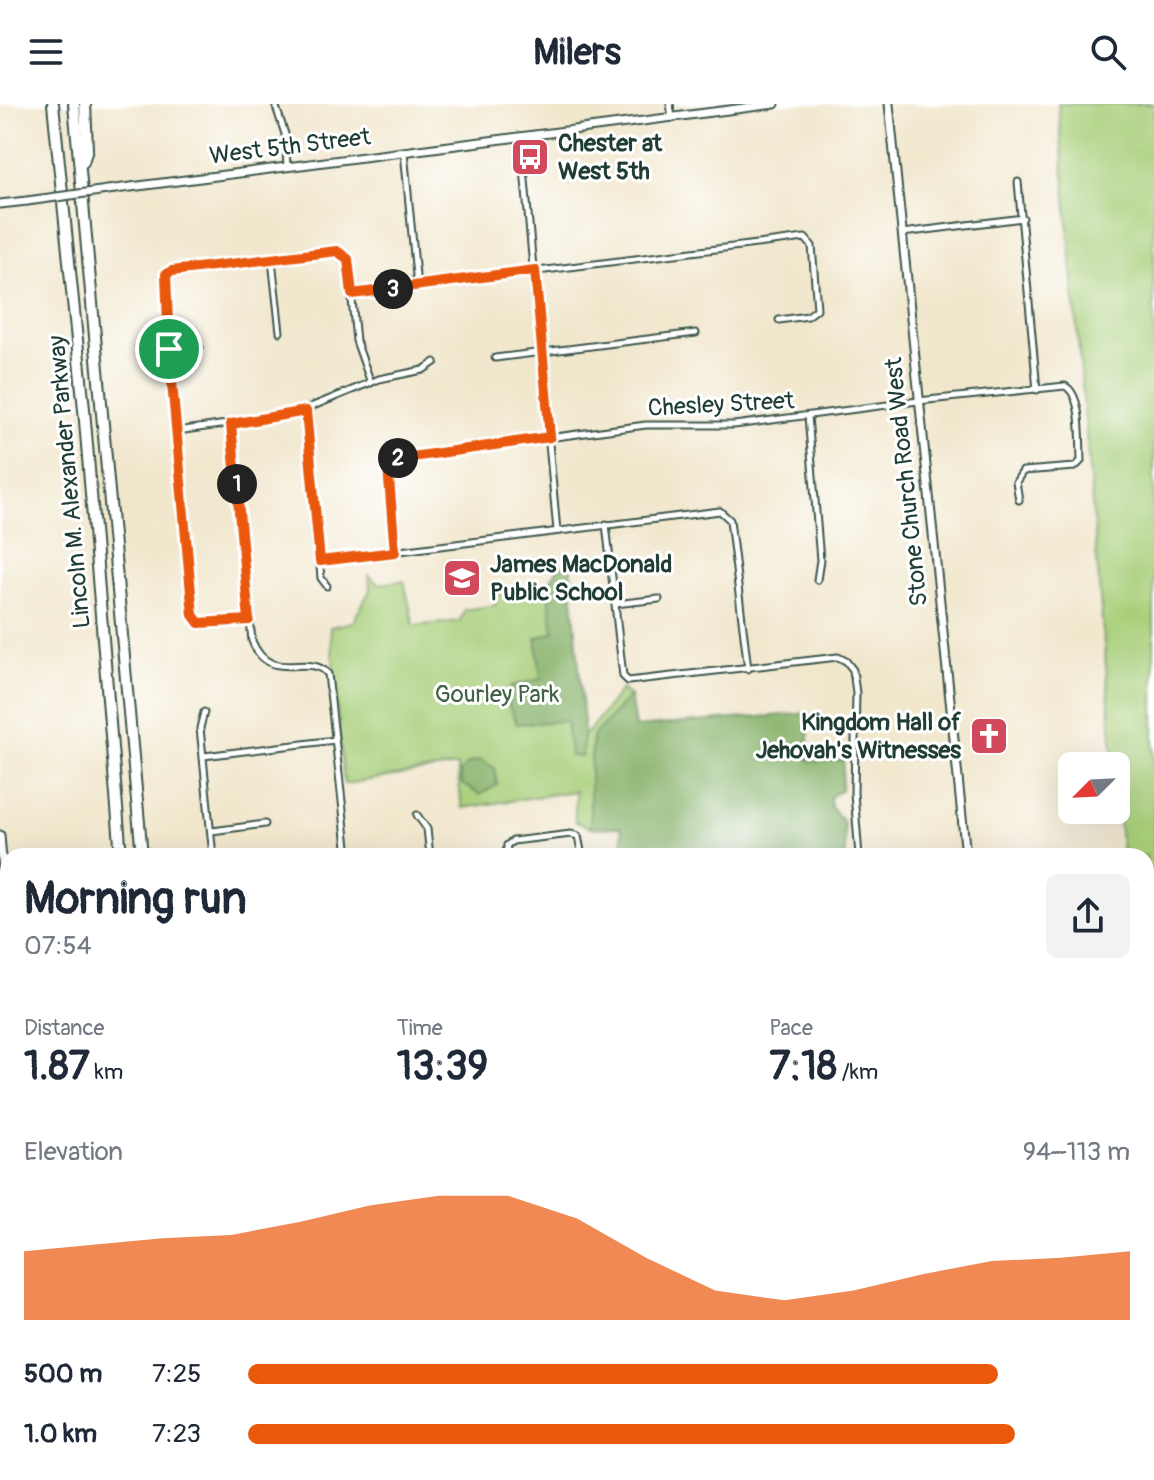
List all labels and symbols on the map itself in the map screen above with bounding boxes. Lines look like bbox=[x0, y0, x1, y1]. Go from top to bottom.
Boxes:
street label: West 5th Street bbox=[208, 122, 373, 171]
place label: Chester at West 5th bbox=[558, 129, 663, 186]
bus stop icon: Chester at West 5th bbox=[509, 136, 551, 178]
pin: 3 bbox=[373, 269, 413, 309]
pin bbox=[135, 315, 203, 383]
street label: Lincoln M. Alexander Parkway bbox=[42, 334, 97, 630]
street label: Stone Church Road West bbox=[879, 356, 934, 608]
street label: Chesley Street bbox=[647, 386, 795, 423]
pin: 2 bbox=[378, 438, 418, 478]
pin: 1 bbox=[217, 464, 257, 504]
place label: James MacDonald Public School bbox=[490, 550, 672, 607]
school or university icon: James MacDonald Public School bbox=[441, 557, 483, 599]
park label: Gourley Park bbox=[435, 680, 559, 709]
place label: Kingdom Hall of Jehovah's Witnesses bbox=[756, 708, 961, 765]
church icon: Kingdom Hall of Jehovah's Witnesses bbox=[968, 715, 1010, 757]
north arrow bbox=[1058, 752, 1130, 824]

